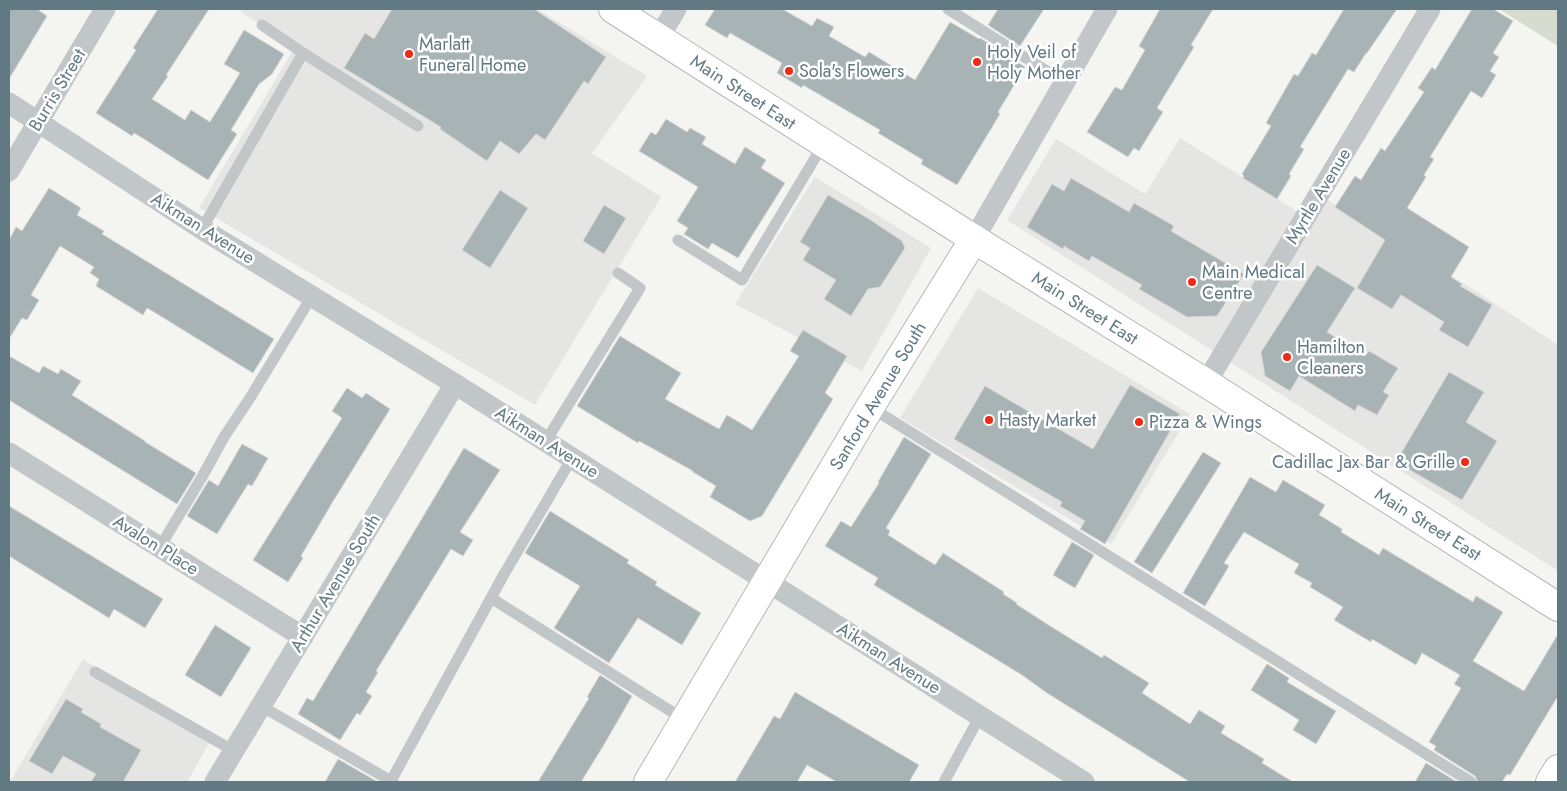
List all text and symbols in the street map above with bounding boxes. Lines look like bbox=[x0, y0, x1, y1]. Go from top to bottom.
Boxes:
place label: Marlatt Funeral Home bbox=[419, 31, 526, 78]
place label: Holy Veil of Holy Mother bbox=[987, 39, 1082, 86]
street label: Burris Street bbox=[22, 43, 92, 136]
marker: Marlatt Funeral Home bbox=[403, 48, 415, 60]
street label: Main Street East bbox=[685, 48, 801, 136]
marker: Holy Veil of Holy Mother bbox=[971, 56, 983, 68]
place label: Sola's Flowers bbox=[799, 58, 904, 84]
marker: Sola's Flowers bbox=[783, 65, 795, 77]
street label: Myrtle Avenue bbox=[1279, 143, 1357, 249]
street label: Aikman Avenue bbox=[146, 186, 260, 270]
place label: Main Medical Centre bbox=[1202, 259, 1305, 306]
street label: Main Street East bbox=[1027, 265, 1144, 352]
marker: Main Medical Centre bbox=[1186, 276, 1198, 288]
street label: Sanford Avenue South bbox=[823, 317, 933, 475]
place label: Hamilton Cleaners bbox=[1297, 334, 1365, 381]
marker: Hamilton Cleaners bbox=[1281, 351, 1293, 363]
street label: Aikman Avenue bbox=[490, 400, 604, 484]
place label: Hasty Market bbox=[999, 407, 1097, 433]
place label: Pizza & Wings bbox=[1149, 409, 1262, 435]
marker: Hasty Market bbox=[983, 414, 995, 426]
marker: Pizza & Wings bbox=[1133, 416, 1145, 428]
place label: Cadillac Jax Bar & Grille bbox=[1272, 449, 1455, 475]
marker: Cadillac Jax Bar & Grille bbox=[1459, 456, 1471, 468]
street label: Main Street East bbox=[1370, 481, 1487, 568]
street label: Avalon Place bbox=[108, 508, 204, 582]
street label: Arthur Avenue South bbox=[283, 509, 387, 657]
street label: Aikman Avenue bbox=[832, 616, 946, 700]

